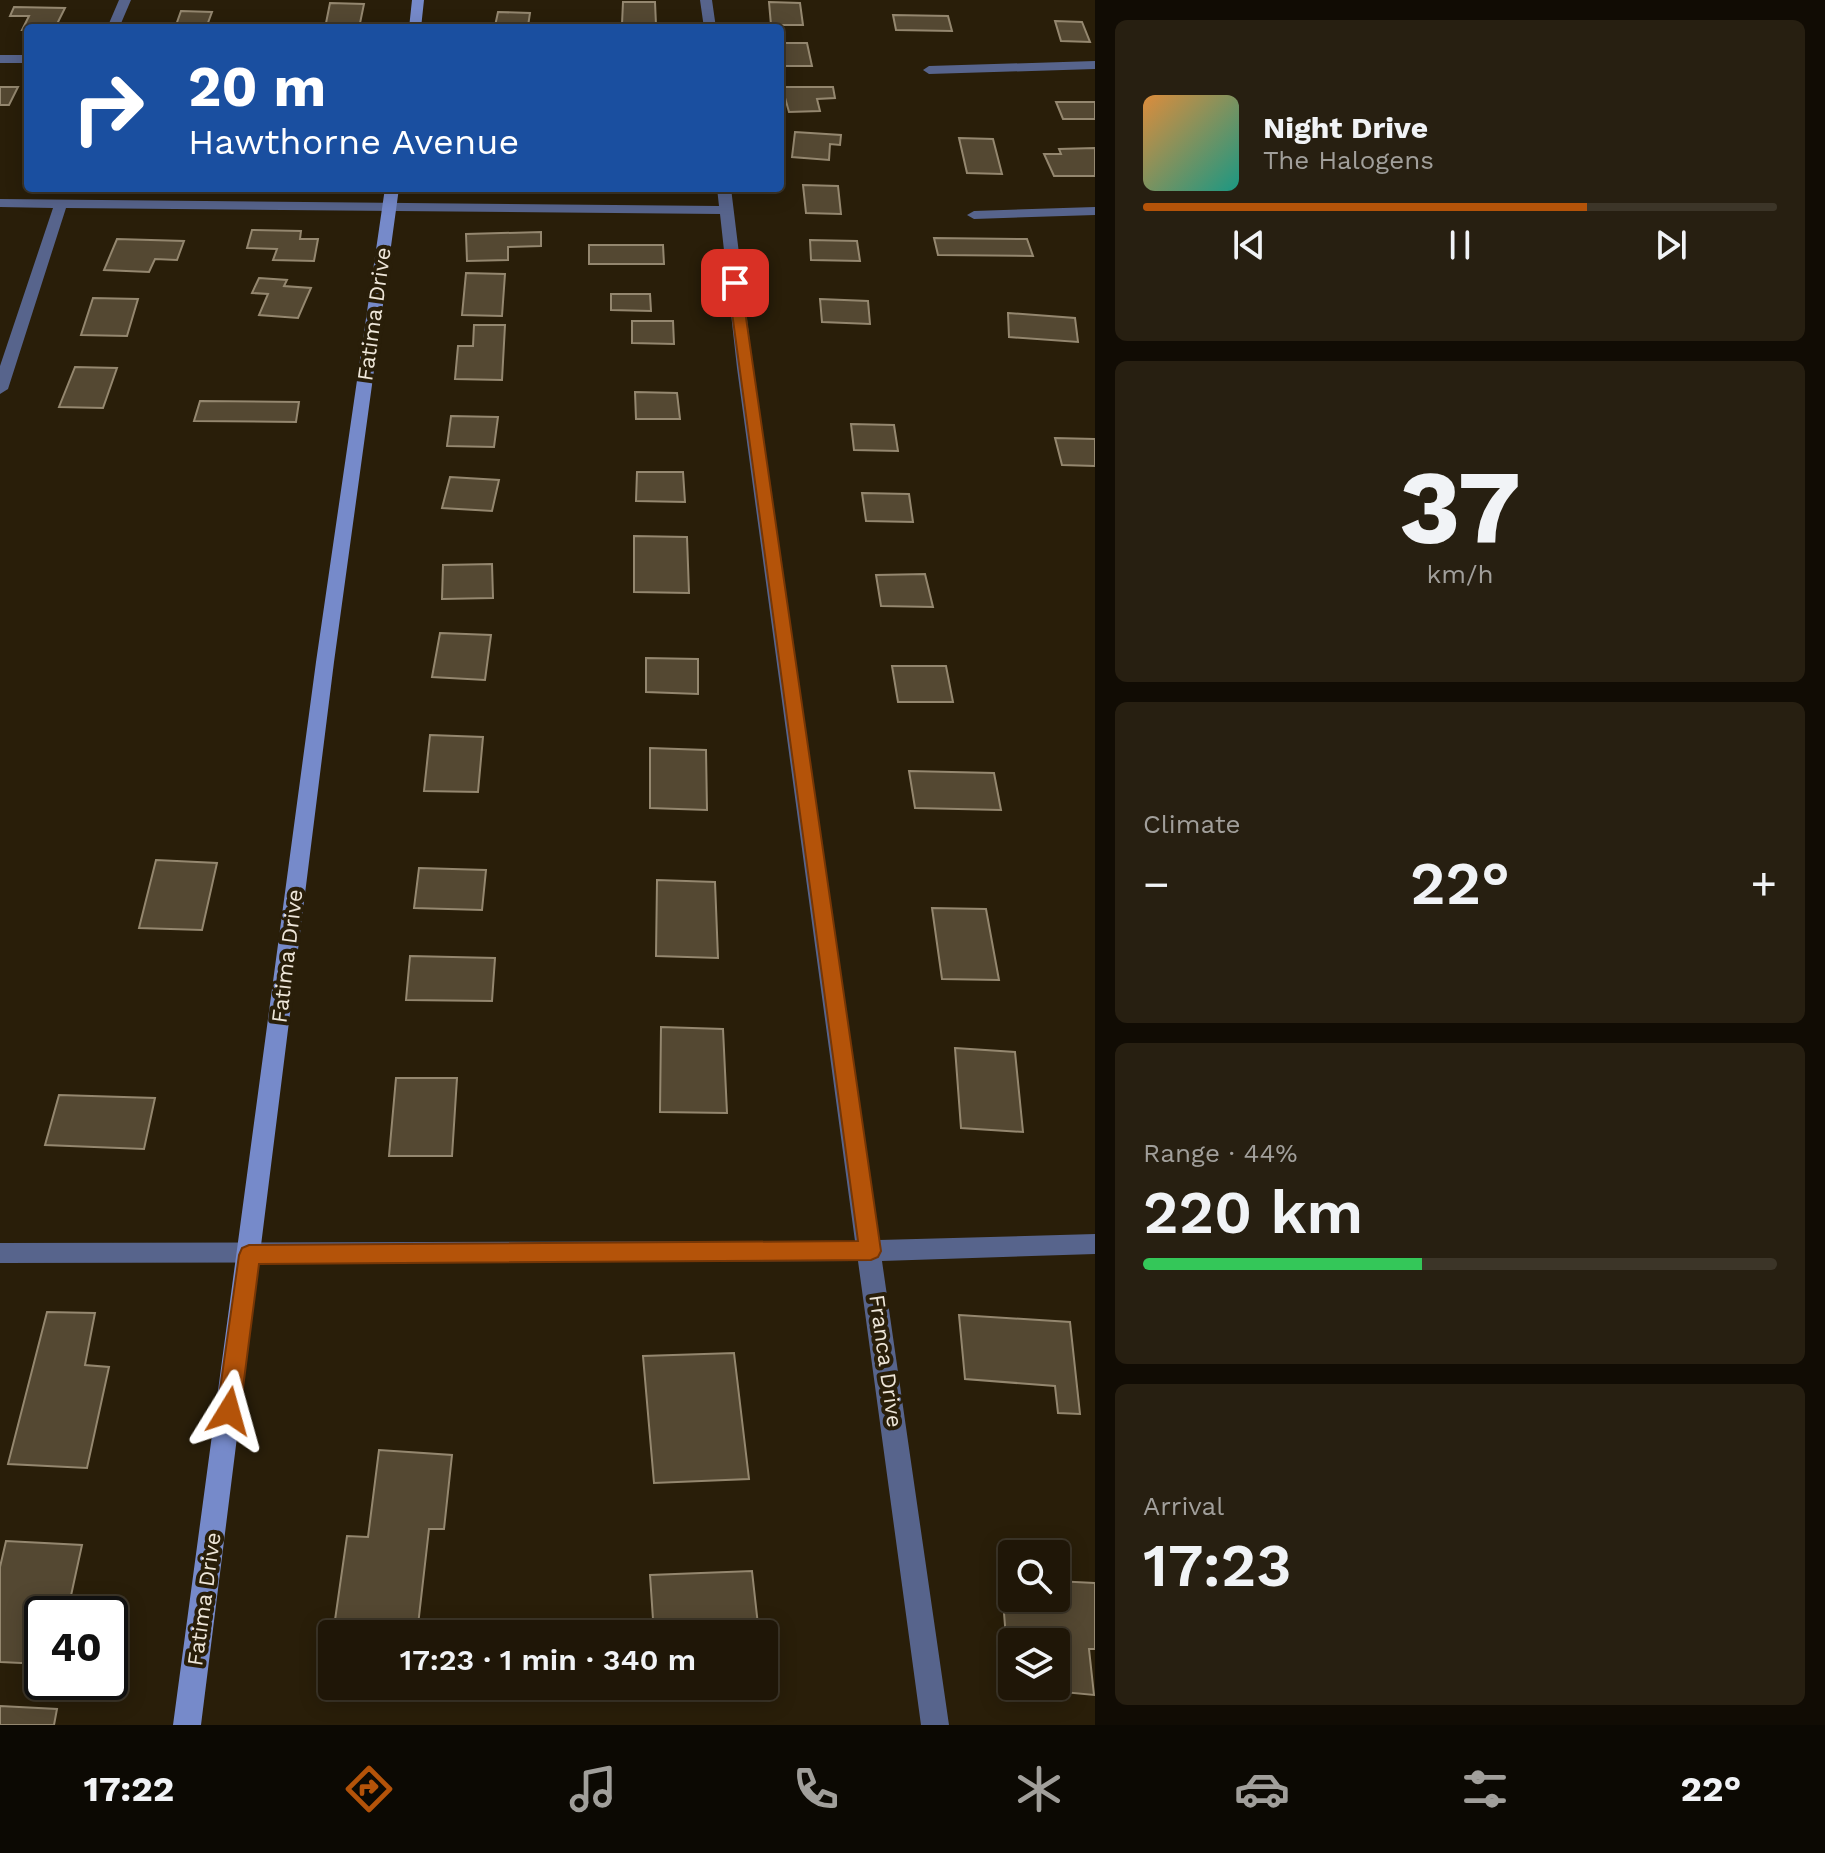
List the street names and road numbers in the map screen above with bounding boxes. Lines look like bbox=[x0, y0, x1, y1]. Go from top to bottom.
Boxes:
street label: Fatima Drive bbox=[352, 246, 396, 382]
street label: Fatima Drive bbox=[266, 888, 308, 1024]
street label: Franca Drive bbox=[864, 1293, 908, 1429]
street label: Fatima Drive bbox=[182, 1531, 226, 1667]

